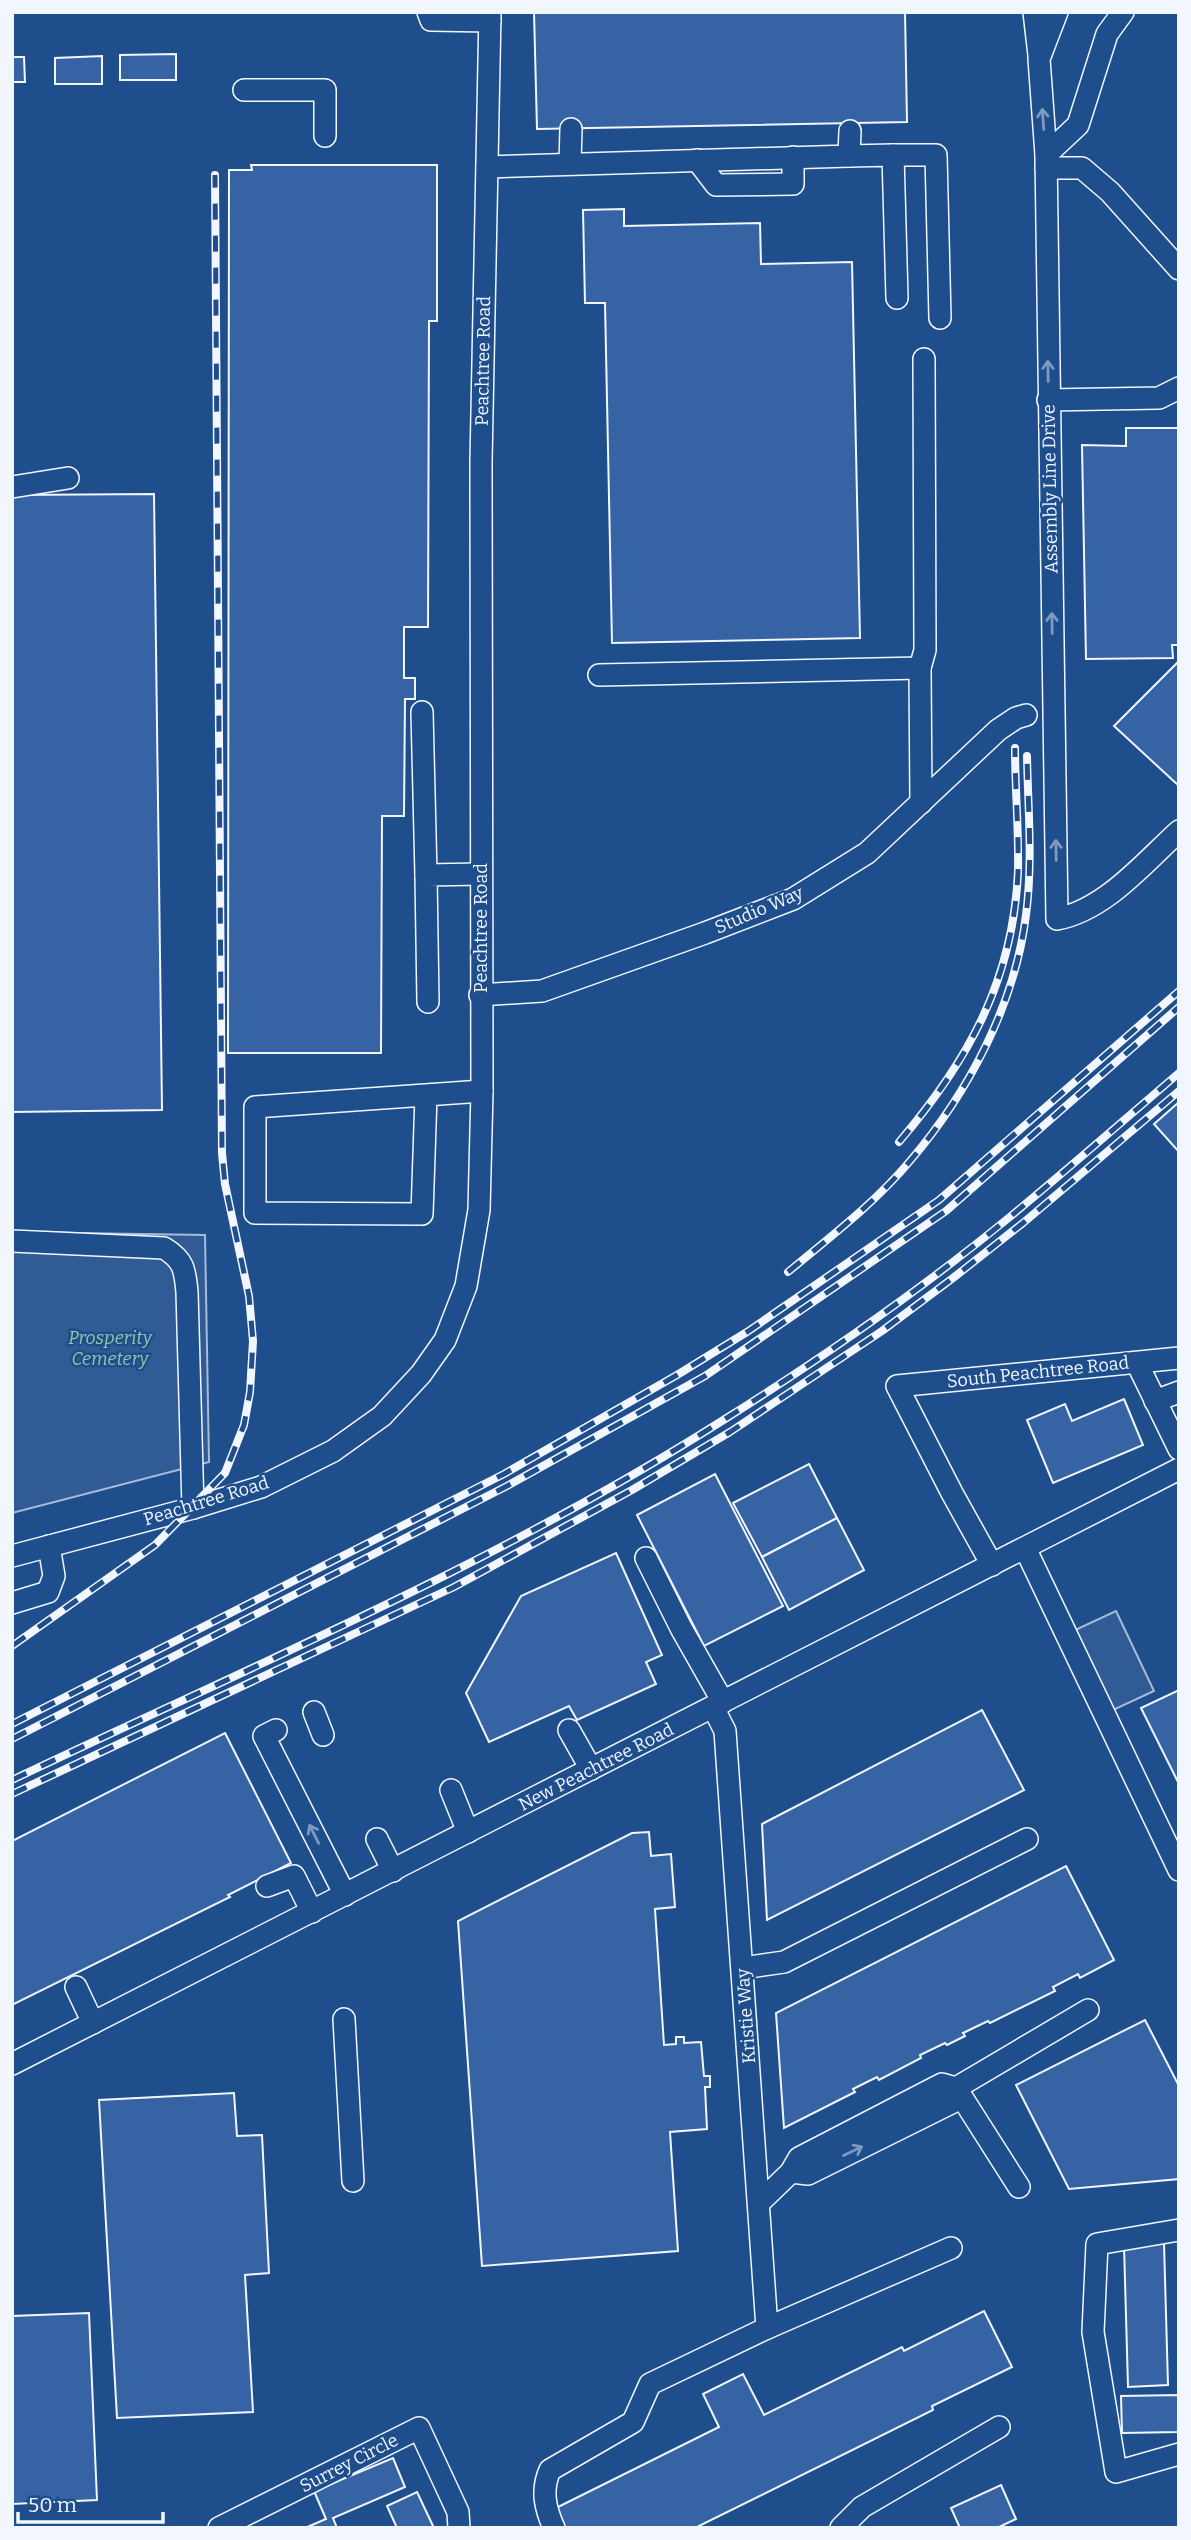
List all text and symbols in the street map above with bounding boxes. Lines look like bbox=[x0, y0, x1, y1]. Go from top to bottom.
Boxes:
one-way arrow bbox=[1036, 108, 1049, 131]
street label: Peachtree Road bbox=[471, 296, 495, 426]
one-way arrow bbox=[1041, 360, 1055, 383]
street label: Assembly Line Drive bbox=[1038, 404, 1062, 574]
one-way arrow bbox=[1045, 612, 1059, 635]
one-way arrow bbox=[1049, 839, 1063, 862]
street label: Peachtree Road bbox=[470, 863, 492, 993]
street label: Studio Way bbox=[711, 881, 807, 938]
park label: Prosperity Cemetery bbox=[68, 1327, 153, 1370]
street label: South Peachtree Road bbox=[946, 1351, 1131, 1393]
street label: Peachtree Road bbox=[141, 1471, 272, 1531]
street label: New Peachtree Road bbox=[515, 1718, 678, 1816]
one-way arrow bbox=[306, 1824, 320, 1845]
street label: Kristie Way bbox=[732, 1967, 760, 2064]
one-way arrow bbox=[842, 2144, 863, 2158]
street label: Surrey Circle bbox=[296, 2429, 402, 2497]
scale bar bbox=[18, 2480, 163, 2524]
text: 50 m bbox=[28, 2492, 77, 2518]

